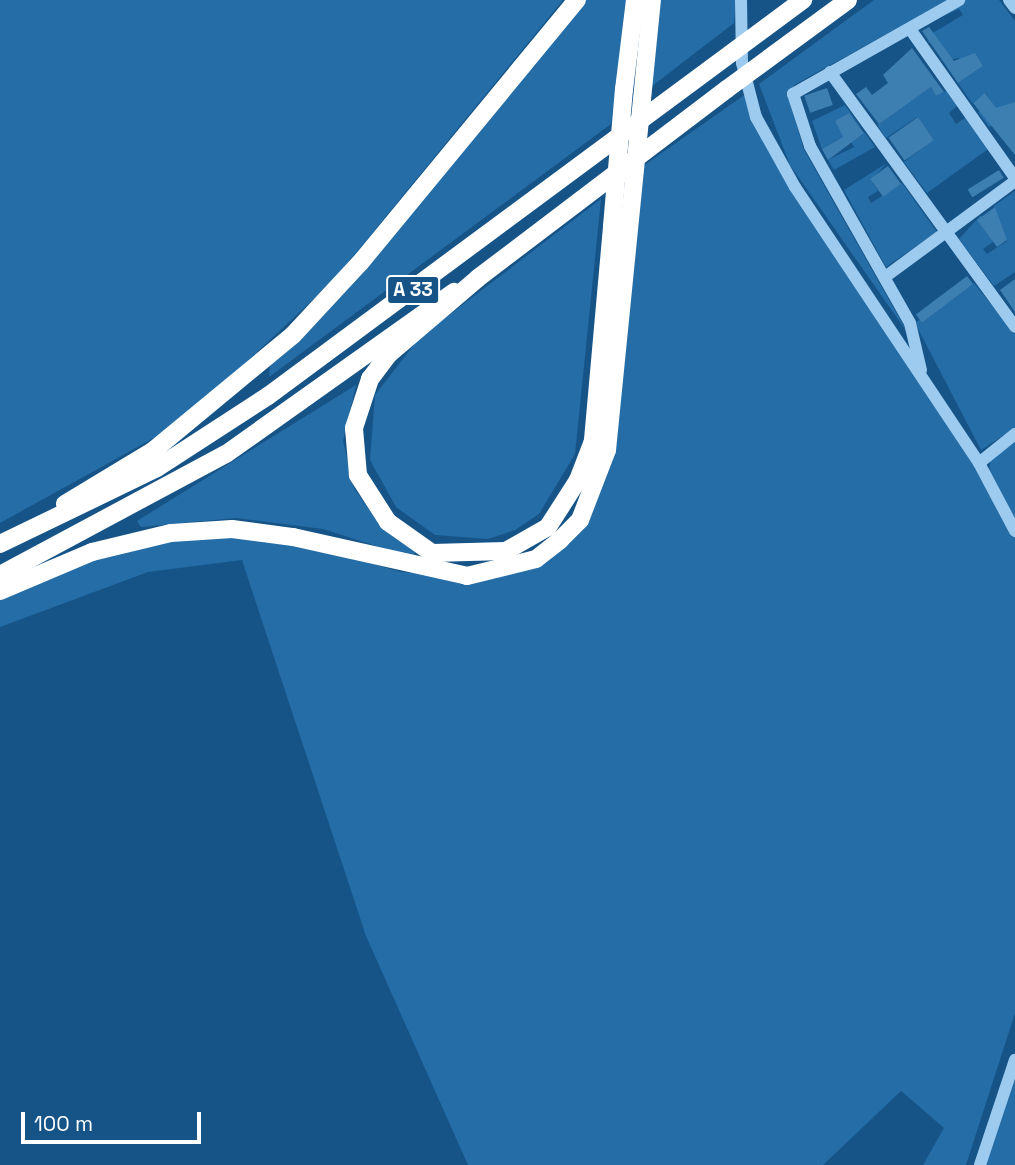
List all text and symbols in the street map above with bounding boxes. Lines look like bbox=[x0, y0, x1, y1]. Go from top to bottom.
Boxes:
road number: A 33 bbox=[385, 274, 441, 306]
scale bar bbox=[24, 1098, 205, 1142]
text: 100 m bbox=[34, 1110, 93, 1137]

